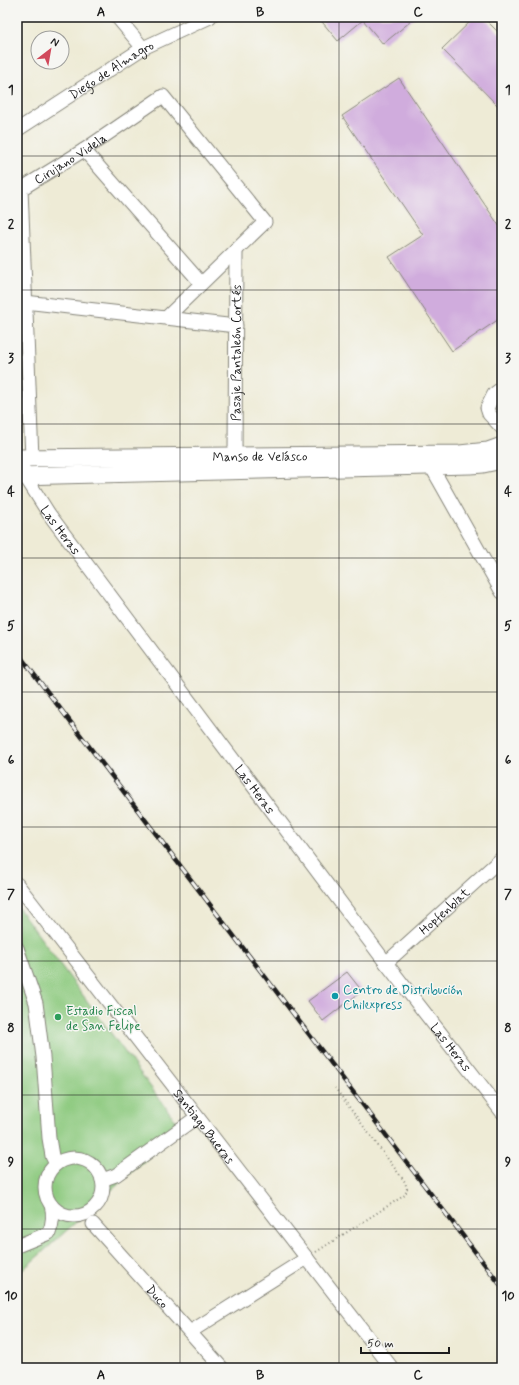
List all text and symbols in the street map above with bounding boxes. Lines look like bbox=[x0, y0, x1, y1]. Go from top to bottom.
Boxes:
text: A bbox=[97, 4, 105, 21]
text: B bbox=[256, 4, 265, 21]
text: C bbox=[413, 4, 423, 21]
north arrow bbox=[30, 30, 70, 70]
text: N bbox=[48, 34, 61, 50]
street label: Diego de Almagro bbox=[66, 37, 157, 104]
text: 1 bbox=[8, 82, 14, 99]
text: 1 bbox=[505, 82, 511, 99]
street label: Cirujano Videla bbox=[31, 130, 111, 189]
text: 2 bbox=[8, 216, 15, 233]
text: 2 bbox=[505, 216, 512, 233]
street label: Pasaje Pantaleón Cortés bbox=[228, 284, 246, 421]
text: 3 bbox=[8, 350, 14, 367]
text: 3 bbox=[505, 350, 511, 367]
street label: Manso de Velásco bbox=[212, 448, 308, 466]
text: 4 bbox=[7, 484, 15, 501]
text: 4 bbox=[504, 484, 512, 501]
street label: Las Heras bbox=[36, 503, 84, 559]
text: 5 bbox=[7, 618, 15, 635]
text: 5 bbox=[504, 618, 512, 635]
text: 6 bbox=[8, 752, 15, 769]
text: 6 bbox=[505, 752, 512, 769]
street label: Las Heras bbox=[230, 762, 278, 818]
street label: Hopfenblat bbox=[416, 884, 474, 939]
text: 7 bbox=[7, 886, 15, 903]
text: 7 bbox=[504, 886, 512, 903]
place label: Centro de Distribución Chilexpress bbox=[343, 982, 463, 1014]
marker: Centro de Distribución Chilexpress bbox=[330, 991, 340, 1001]
place label: Estadio Fiscal de San Felipe bbox=[66, 1003, 141, 1035]
marker: Estadio Fiscal de San Felipe bbox=[53, 1012, 63, 1022]
text: 8 bbox=[7, 1020, 15, 1037]
street label: Las Heras bbox=[426, 1020, 475, 1076]
text: 8 bbox=[504, 1020, 512, 1037]
street label: Santiago Bueras bbox=[169, 1086, 238, 1168]
text: 9 bbox=[8, 1154, 15, 1171]
text: 9 bbox=[505, 1154, 512, 1171]
street label: Duco bbox=[142, 1282, 172, 1313]
text: 10 bbox=[4, 1288, 18, 1305]
text: 10 bbox=[501, 1288, 515, 1305]
scale bar bbox=[361, 1329, 449, 1355]
text: 50 m bbox=[367, 1336, 394, 1352]
text: A bbox=[97, 1367, 105, 1384]
text: B bbox=[256, 1367, 265, 1384]
text: C bbox=[413, 1367, 423, 1384]

